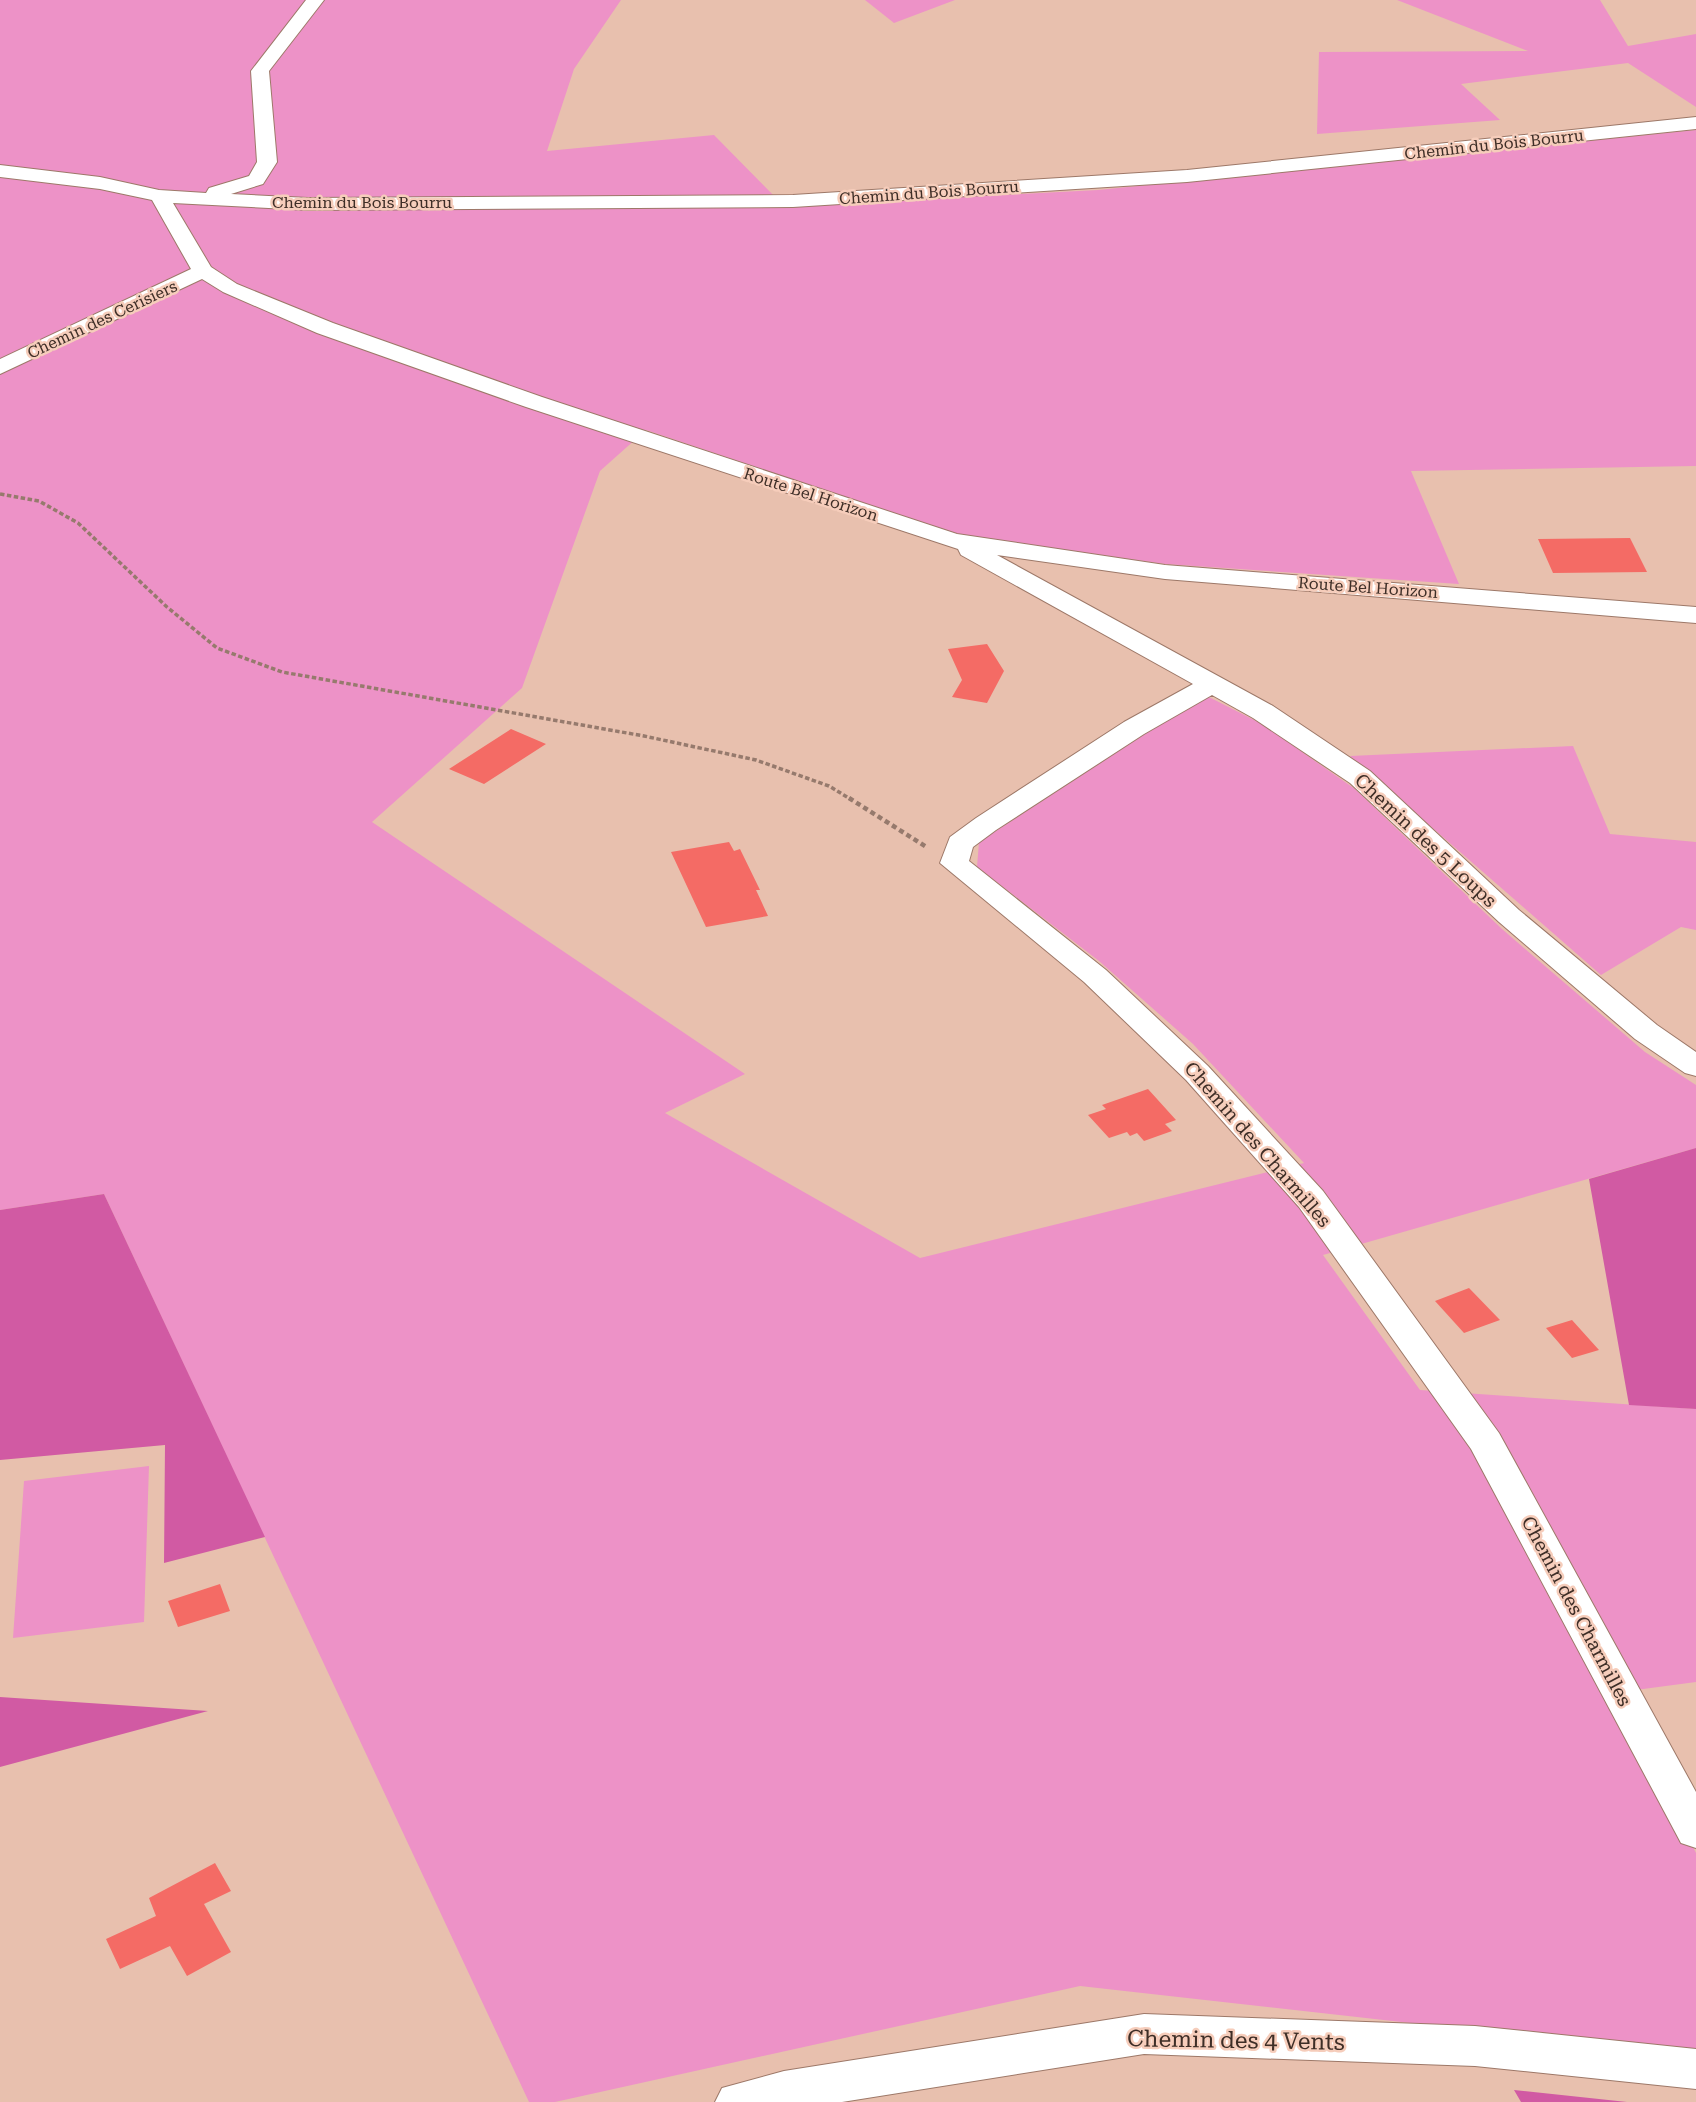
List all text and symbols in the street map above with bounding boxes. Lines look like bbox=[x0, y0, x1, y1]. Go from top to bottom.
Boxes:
street label: Chemin du Bois Bourru bbox=[1403, 126, 1585, 163]
street label: Chemin du Bois Bourru bbox=[839, 177, 1020, 208]
street label: Chemin du Bois Bourru bbox=[272, 193, 452, 212]
street label: Chemin des Cerisiers bbox=[24, 276, 180, 363]
street label: Route Bel Horizon bbox=[741, 464, 880, 525]
street label: Route Bel Horizon bbox=[1297, 573, 1438, 602]
street label: Chemin des 5 Loups bbox=[1350, 769, 1501, 912]
street label: Chemin des Charmilles bbox=[1179, 1057, 1336, 1232]
street label: Chemin des Charmilles bbox=[1517, 1512, 1636, 1710]
street label: Chemin des 4 Vents bbox=[1127, 2025, 1345, 2056]

